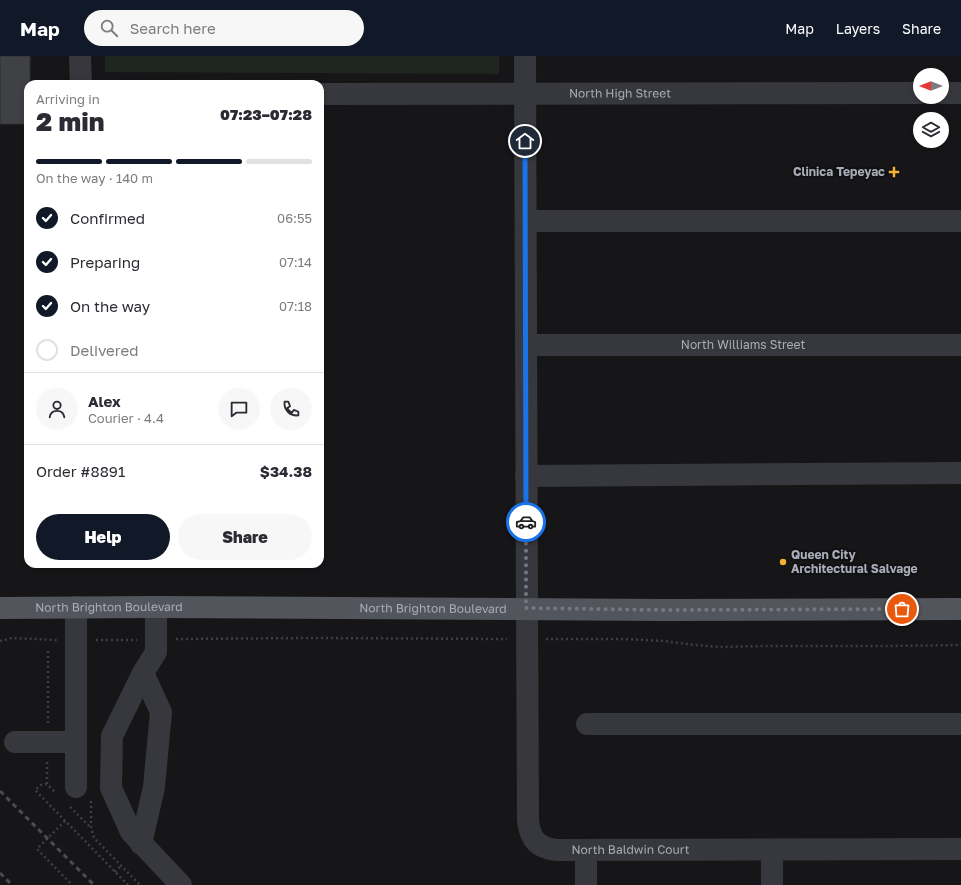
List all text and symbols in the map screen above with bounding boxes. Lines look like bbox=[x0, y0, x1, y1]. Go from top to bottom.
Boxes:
search box bbox=[84, 10, 364, 46]
text: Map bbox=[20, 17, 60, 40]
icon: search bbox=[98, 17, 120, 39]
text: Search here bbox=[130, 19, 216, 37]
text: Map bbox=[785, 20, 814, 37]
text: Layers bbox=[836, 20, 880, 37]
text: Share bbox=[902, 20, 941, 37]
north arrow bbox=[913, 68, 949, 104]
map controls bbox=[913, 68, 949, 148]
street label: North High Street bbox=[569, 85, 671, 101]
text: Arriving in bbox=[36, 91, 100, 107]
text: 07:23–07:28 bbox=[220, 105, 312, 123]
text: 2 min bbox=[36, 106, 104, 137]
button: layers bbox=[913, 112, 949, 148]
pin bbox=[508, 124, 542, 158]
icon: home bbox=[514, 130, 536, 152]
place label: Clinica Tepeyac bbox=[793, 164, 885, 179]
marker: Clinica Tepeyac bbox=[888, 166, 900, 178]
text: On the way · 140 m bbox=[36, 170, 153, 186]
icon: check bbox=[36, 207, 58, 229]
text: Confirmed bbox=[70, 209, 145, 227]
text: 06:55 bbox=[277, 210, 312, 226]
icon: check bbox=[36, 251, 58, 273]
text: Preparing bbox=[70, 253, 140, 271]
text: 07:14 bbox=[279, 254, 312, 270]
icon: check bbox=[36, 295, 58, 317]
text: On the way bbox=[70, 297, 150, 315]
text: 07:18 bbox=[279, 298, 312, 314]
street label: North Williams Street bbox=[681, 337, 805, 352]
text: Delivered bbox=[70, 341, 138, 359]
button: person bbox=[36, 388, 78, 430]
button: chat bbox=[218, 388, 260, 430]
button: phone bbox=[270, 388, 312, 430]
text: Alex bbox=[88, 392, 121, 410]
text: Courier · 4.4 bbox=[88, 410, 164, 426]
text: Order #8891 bbox=[36, 462, 125, 480]
text: $34.38 bbox=[260, 462, 312, 480]
courier bbox=[506, 502, 546, 542]
icon: car bbox=[515, 511, 537, 533]
button: Help bbox=[36, 514, 170, 560]
button: Share bbox=[178, 514, 312, 560]
place label: Queen City Architectural Salvage bbox=[791, 547, 918, 576]
marker: Queen City Architectural Salvage bbox=[778, 557, 788, 567]
pin bbox=[885, 592, 919, 626]
icon: bag bbox=[891, 598, 913, 620]
street label: North Brighton Boulevard bbox=[35, 599, 183, 615]
street label: North Brighton Boulevard bbox=[359, 600, 507, 616]
street label: North Baldwin Court bbox=[571, 842, 690, 857]

